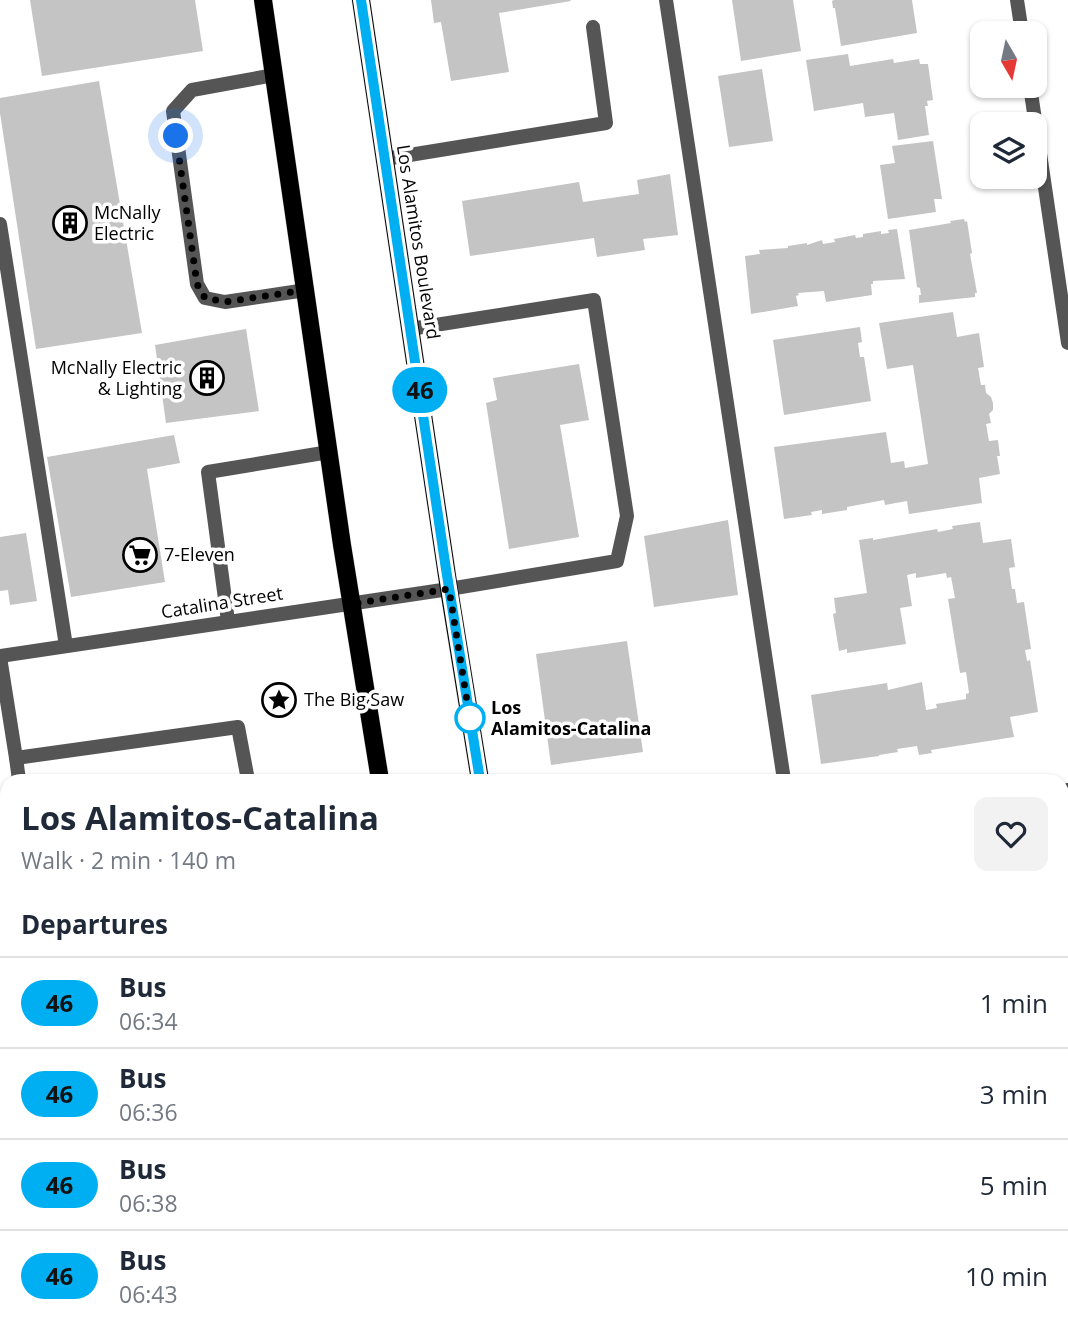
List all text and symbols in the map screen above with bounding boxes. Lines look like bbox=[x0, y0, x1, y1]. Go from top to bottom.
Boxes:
north arrow bbox=[970, 21, 1046, 98]
map controls bbox=[970, 21, 1047, 189]
button: layers bbox=[970, 112, 1047, 189]
your location bbox=[158, 118, 193, 153]
street label: Los Alamitos Boulevard bbox=[392, 143, 446, 341]
place label: McNally Electric bbox=[94, 200, 161, 245]
building icon: McNally Electric bbox=[51, 204, 89, 242]
place label: McNally Electric & Lighting bbox=[51, 355, 182, 400]
building icon: McNally Electric & Lighting bbox=[188, 359, 226, 397]
line badge: 46 bbox=[388, 367, 452, 413]
text: 46 bbox=[406, 373, 434, 406]
supermarket icon: 7-Eleven bbox=[121, 536, 159, 574]
place label: 7-Eleven bbox=[164, 542, 235, 566]
street label: Catalina Street bbox=[159, 581, 284, 623]
place icon: The Big Saw bbox=[260, 681, 298, 719]
place label: The Big Saw bbox=[304, 687, 404, 711]
place label: Los Alamitos-Catalina bbox=[491, 695, 651, 740]
marker: Los Alamitos-Catalina bbox=[455, 703, 485, 733]
text: Los Alamitos-Catalina bbox=[21, 795, 379, 840]
button: heart bbox=[974, 797, 1048, 871]
text: Walk · 2 min · 140 m bbox=[21, 844, 236, 876]
text: Departures bbox=[21, 906, 168, 942]
text: Bus bbox=[119, 969, 166, 1005]
text: 1 min bbox=[980, 985, 1048, 1021]
text: 46 bbox=[46, 986, 73, 1019]
text: 06:34 bbox=[119, 1005, 178, 1037]
text: Bus bbox=[119, 1060, 166, 1096]
text: 3 min bbox=[980, 1076, 1048, 1112]
text: 46 bbox=[46, 1077, 73, 1110]
text: 06:36 bbox=[119, 1096, 178, 1128]
text: Bus bbox=[119, 1151, 166, 1187]
text: 5 min bbox=[980, 1167, 1048, 1203]
text: 46 bbox=[46, 1168, 73, 1201]
text: 06:38 bbox=[119, 1187, 178, 1219]
text: Bus bbox=[119, 1242, 166, 1278]
text: 10 min bbox=[965, 1258, 1048, 1294]
text: 46 bbox=[46, 1259, 73, 1292]
text: 06:43 bbox=[119, 1278, 178, 1310]

